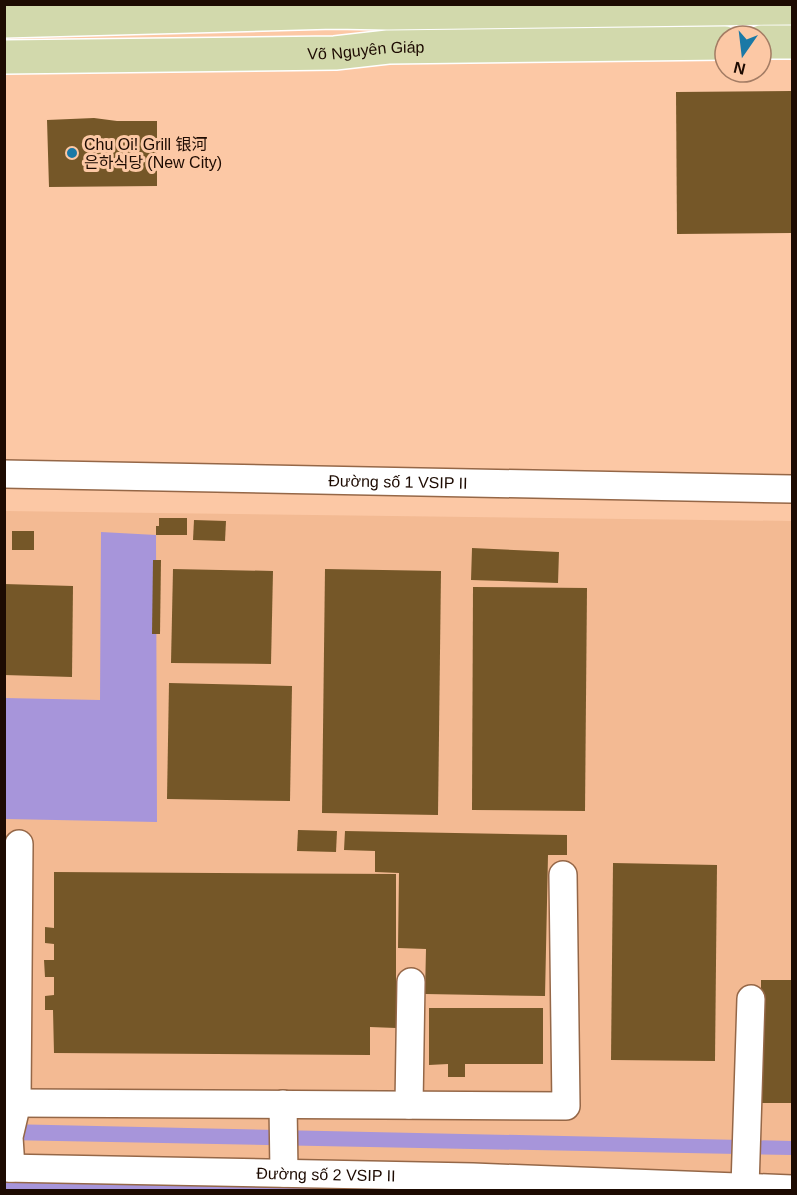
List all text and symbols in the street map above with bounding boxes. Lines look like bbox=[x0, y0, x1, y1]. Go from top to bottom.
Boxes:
north arrow bbox=[713, 24, 773, 84]
street label: Võ Nguyên Giáp bbox=[307, 39, 425, 62]
text: N bbox=[732, 58, 747, 78]
place label: Chu Oi! Grill 银河 은하식당 (New City) bbox=[84, 136, 222, 171]
marker: Chu Oi! Grill 银河 은하식당 (New City) bbox=[65, 146, 79, 160]
street label: Đường số 1 VSIP II bbox=[328, 472, 468, 492]
street label: Đường số 2 VSIP II bbox=[256, 1165, 396, 1185]

